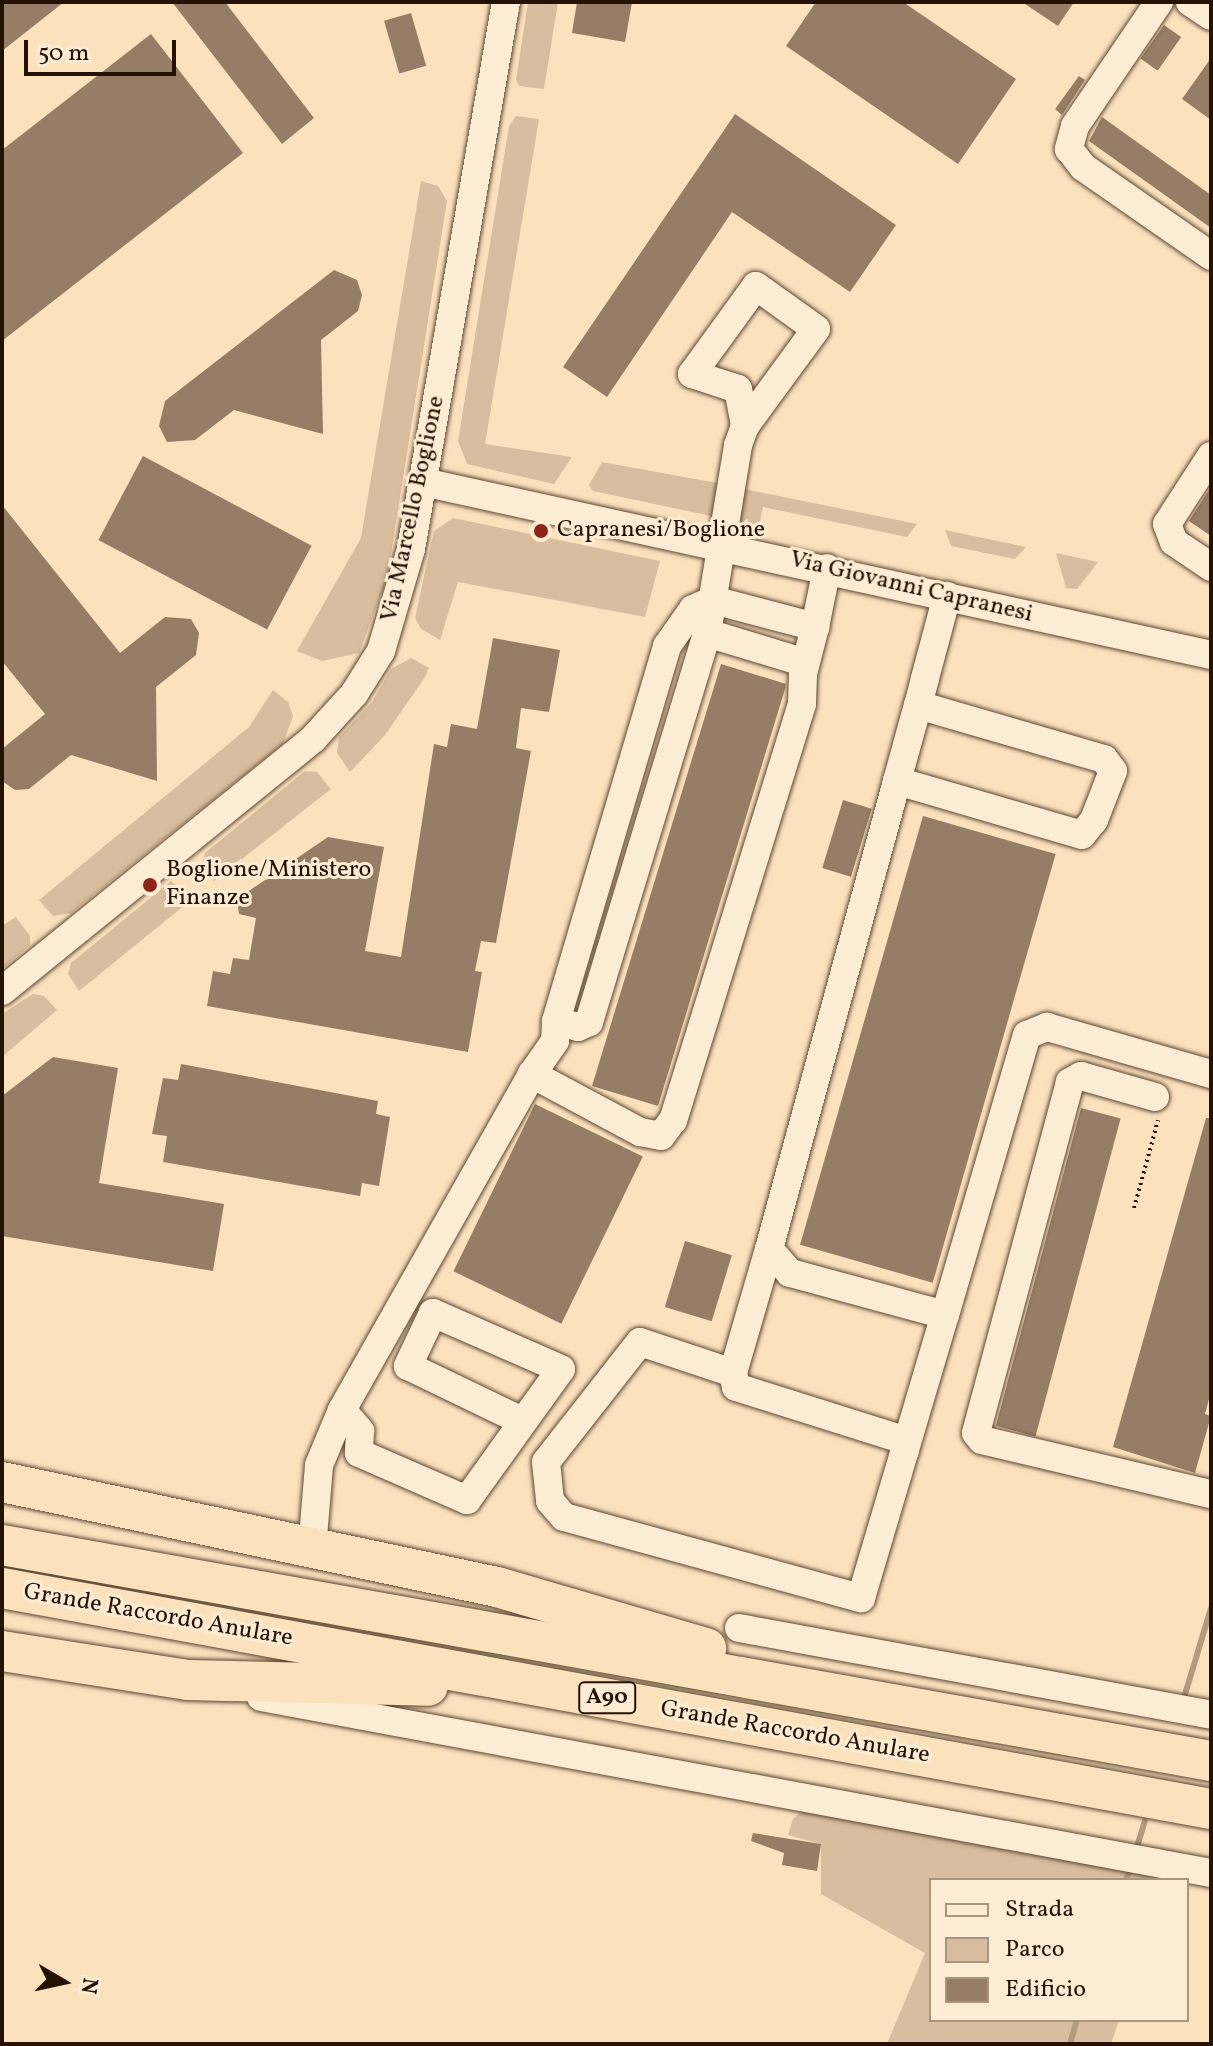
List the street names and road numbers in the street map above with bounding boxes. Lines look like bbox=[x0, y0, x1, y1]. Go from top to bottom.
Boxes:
street label: Via Marcello Boglione bbox=[376, 393, 452, 625]
street label: Via Giovanni Capranesi bbox=[787, 546, 1035, 630]
street label: Grande Raccordo Anulare bbox=[21, 1578, 295, 1654]
road number: A90 bbox=[577, 1680, 637, 1716]
street label: Grande Raccordo Anulare bbox=[658, 1695, 932, 1771]

